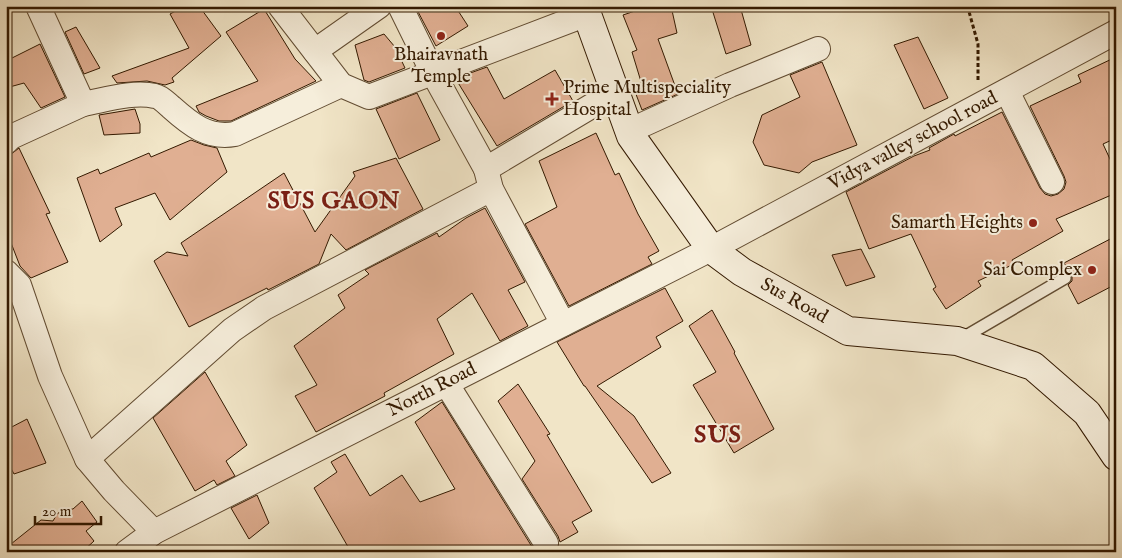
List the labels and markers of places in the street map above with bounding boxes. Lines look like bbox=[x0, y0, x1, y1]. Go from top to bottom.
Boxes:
marker: Bhairavnath Temple bbox=[435, 30, 447, 42]
place label: Bhairavnath Temple bbox=[394, 43, 488, 89]
place label: Prime Multispeciality Hospital bbox=[563, 76, 732, 122]
marker: Prime Multispeciality Hospital bbox=[545, 92, 559, 106]
place label: Samarth Heights bbox=[891, 211, 1023, 235]
marker: Samarth Heights bbox=[1027, 217, 1039, 229]
place label: Sai Complex bbox=[983, 258, 1082, 282]
marker: Sai Complex bbox=[1086, 264, 1098, 276]

